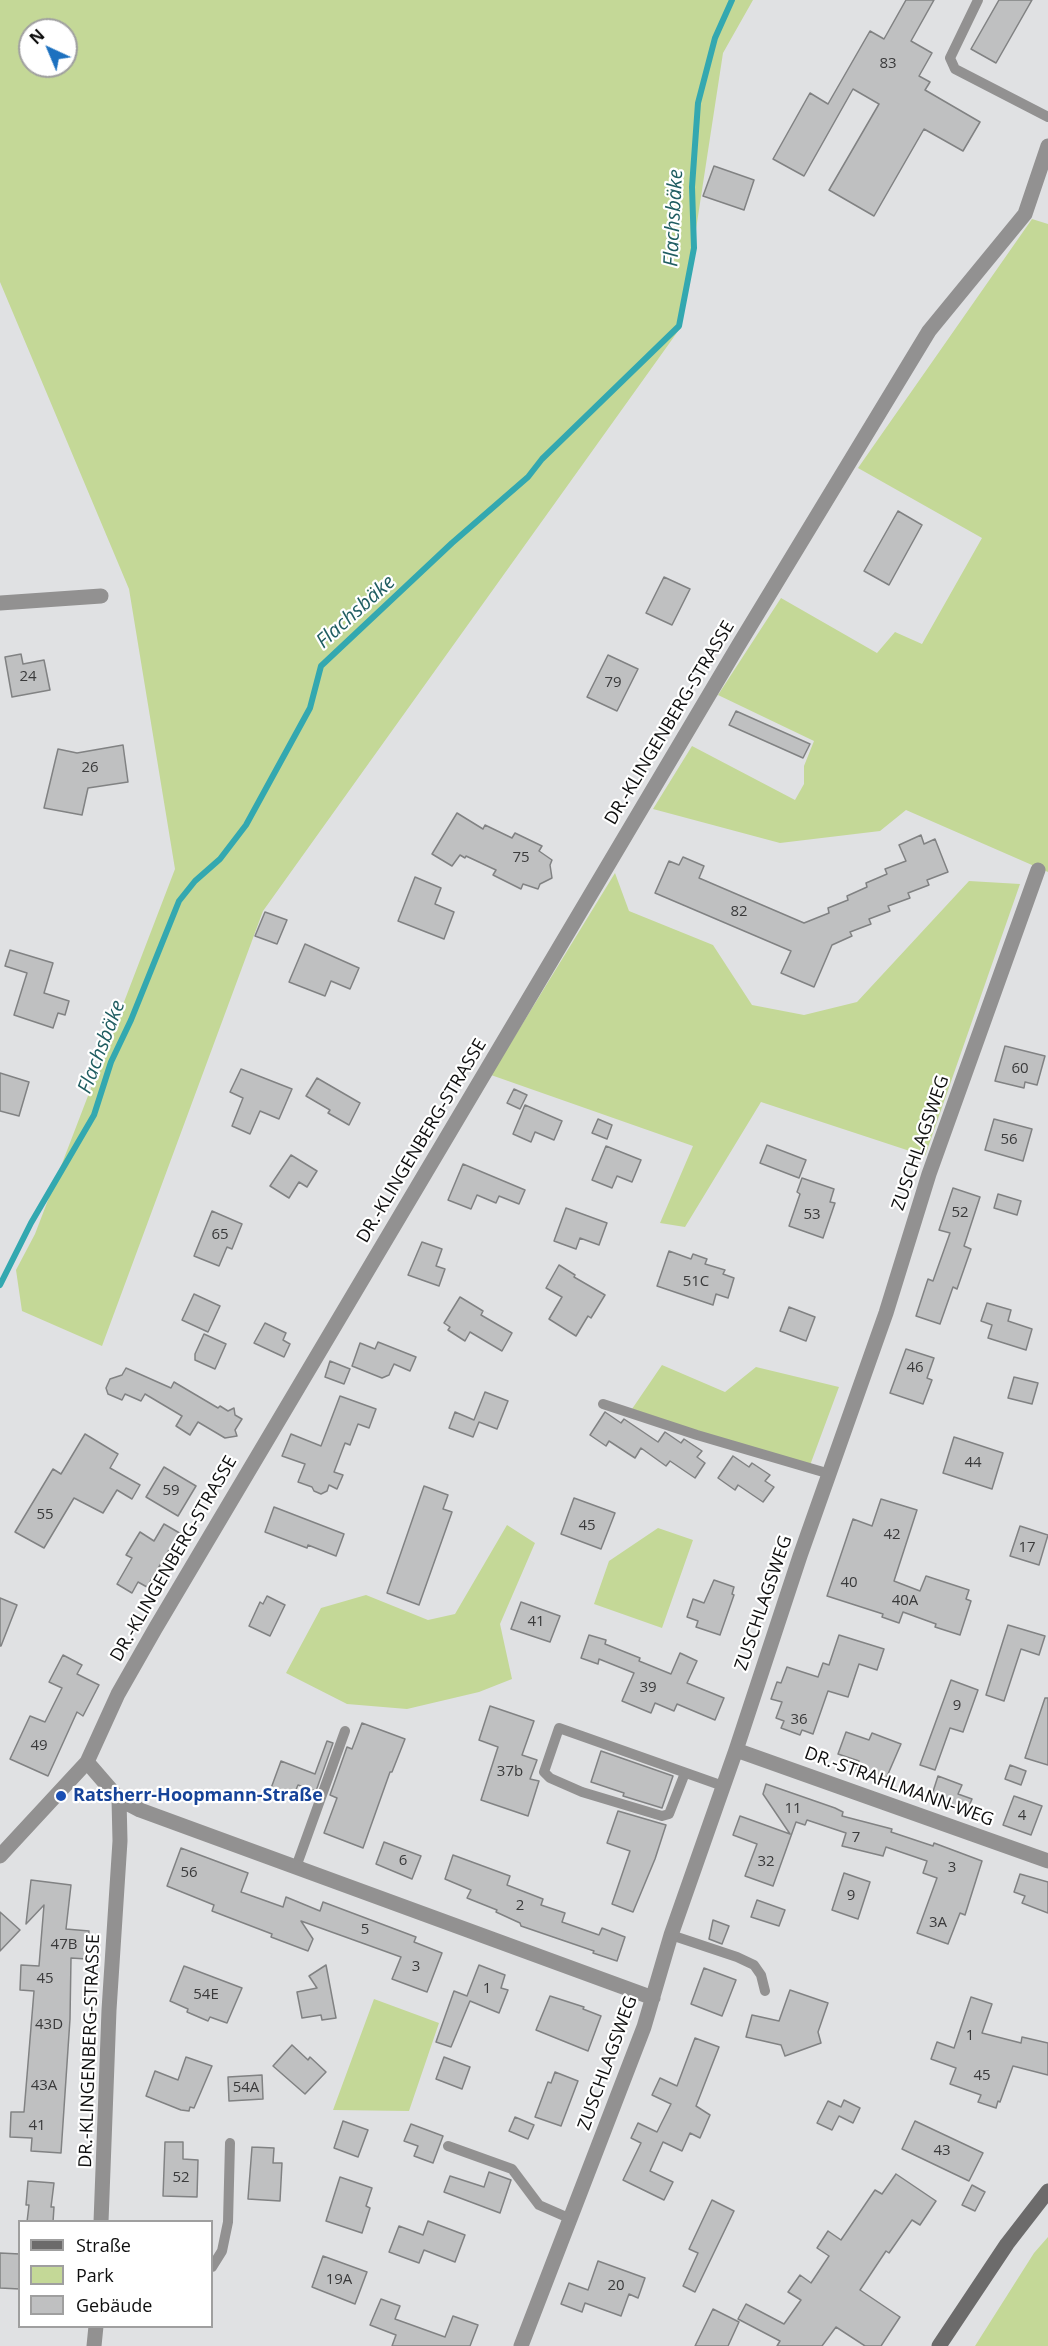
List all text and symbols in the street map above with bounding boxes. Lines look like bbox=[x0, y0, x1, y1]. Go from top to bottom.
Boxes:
north arrow bbox=[18, 18, 78, 78]
text: N bbox=[25, 24, 49, 49]
house number: 83 bbox=[879, 55, 897, 73]
water label: Flachsbäke bbox=[659, 169, 689, 267]
water label: Flachsbäke bbox=[312, 570, 400, 654]
street label: DR.-KLINGENBERG-STRASSE bbox=[600, 617, 740, 829]
house number: 24 bbox=[19, 668, 37, 686]
house number: 79 bbox=[604, 674, 622, 692]
house number: 26 bbox=[81, 759, 99, 777]
house number: 75 bbox=[512, 849, 530, 867]
house number: 82 bbox=[730, 903, 748, 921]
water label: Flachsbäke bbox=[73, 997, 131, 1097]
street label: DR.-KLINGENBERG-STRASSE bbox=[352, 1035, 492, 1247]
house number: 60 bbox=[1011, 1060, 1029, 1078]
street label: ZUSCHLAGSWEG bbox=[888, 1073, 954, 1213]
house number: 56 bbox=[1000, 1131, 1018, 1149]
house number: 52 bbox=[951, 1204, 969, 1222]
house number: 53 bbox=[803, 1206, 821, 1224]
house number: 65 bbox=[211, 1226, 229, 1244]
house number: 51C bbox=[683, 1273, 709, 1291]
house number: 46 bbox=[906, 1359, 924, 1377]
street label: DR.-KLINGENBERG-STRASSE bbox=[106, 1452, 242, 1666]
house number: 44 bbox=[964, 1454, 982, 1472]
house number: 59 bbox=[162, 1482, 180, 1500]
house number: 55 bbox=[36, 1506, 54, 1524]
house number: 45 bbox=[578, 1517, 596, 1535]
house number: 42 bbox=[883, 1526, 901, 1544]
street label: ZUSCHLAGSWEG bbox=[731, 1533, 797, 1673]
house number: 17 bbox=[1018, 1539, 1036, 1557]
house number: 40 bbox=[840, 1574, 858, 1592]
house number: 40A bbox=[892, 1592, 918, 1610]
house number: 41 bbox=[527, 1613, 545, 1631]
house number: 39 bbox=[639, 1679, 657, 1697]
house number: 9 bbox=[953, 1697, 961, 1715]
house number: 36 bbox=[790, 1711, 808, 1729]
house number: 49 bbox=[30, 1737, 48, 1755]
street label: DR.-STRAHLMANN-WEG bbox=[801, 1743, 997, 1831]
house number: 37b bbox=[497, 1763, 523, 1781]
place label: Ratsherr-Hoopmann-Straße bbox=[73, 1785, 323, 1807]
marker: Ratsherr-Hoopmann-Straße bbox=[54, 1789, 68, 1803]
house number: 11 bbox=[784, 1800, 802, 1818]
house number: 4 bbox=[1018, 1807, 1026, 1825]
house number: 7 bbox=[852, 1829, 860, 1847]
house number: 6 bbox=[399, 1852, 407, 1870]
house number: 32 bbox=[757, 1853, 775, 1871]
house number: 3 bbox=[948, 1859, 956, 1877]
house number: 56 bbox=[180, 1864, 198, 1882]
house number: 9 bbox=[847, 1887, 855, 1905]
house number: 2 bbox=[516, 1897, 524, 1915]
house number: 3A bbox=[929, 1914, 947, 1932]
house number: 5 bbox=[361, 1921, 369, 1939]
street label: DR.-KLINGENBERG-STRASSE bbox=[75, 1934, 105, 2168]
house number: 47B bbox=[51, 1936, 77, 1954]
house number: 3 bbox=[412, 1958, 420, 1976]
house number: 45 bbox=[36, 1970, 54, 1988]
house number: 1 bbox=[483, 1980, 491, 1998]
house number: 54E bbox=[193, 1986, 219, 2004]
street label: ZUSCHLAGSWEG bbox=[574, 1993, 642, 2133]
house number: 43D bbox=[35, 2016, 63, 2034]
house number: 1 bbox=[966, 2027, 974, 2045]
house number: 45 bbox=[973, 2067, 991, 2085]
house number: 43A bbox=[31, 2077, 57, 2095]
house number: 54A bbox=[233, 2079, 259, 2097]
house number: 41 bbox=[28, 2117, 46, 2135]
house number: 43 bbox=[933, 2142, 951, 2160]
house number: 52 bbox=[172, 2169, 190, 2187]
legend bbox=[18, 2220, 213, 2328]
text: Straße bbox=[76, 2233, 131, 2257]
text: Park bbox=[76, 2263, 114, 2287]
house number: 19A bbox=[326, 2271, 352, 2289]
house number: 20 bbox=[607, 2277, 625, 2295]
text: Gebäude bbox=[76, 2293, 152, 2317]

